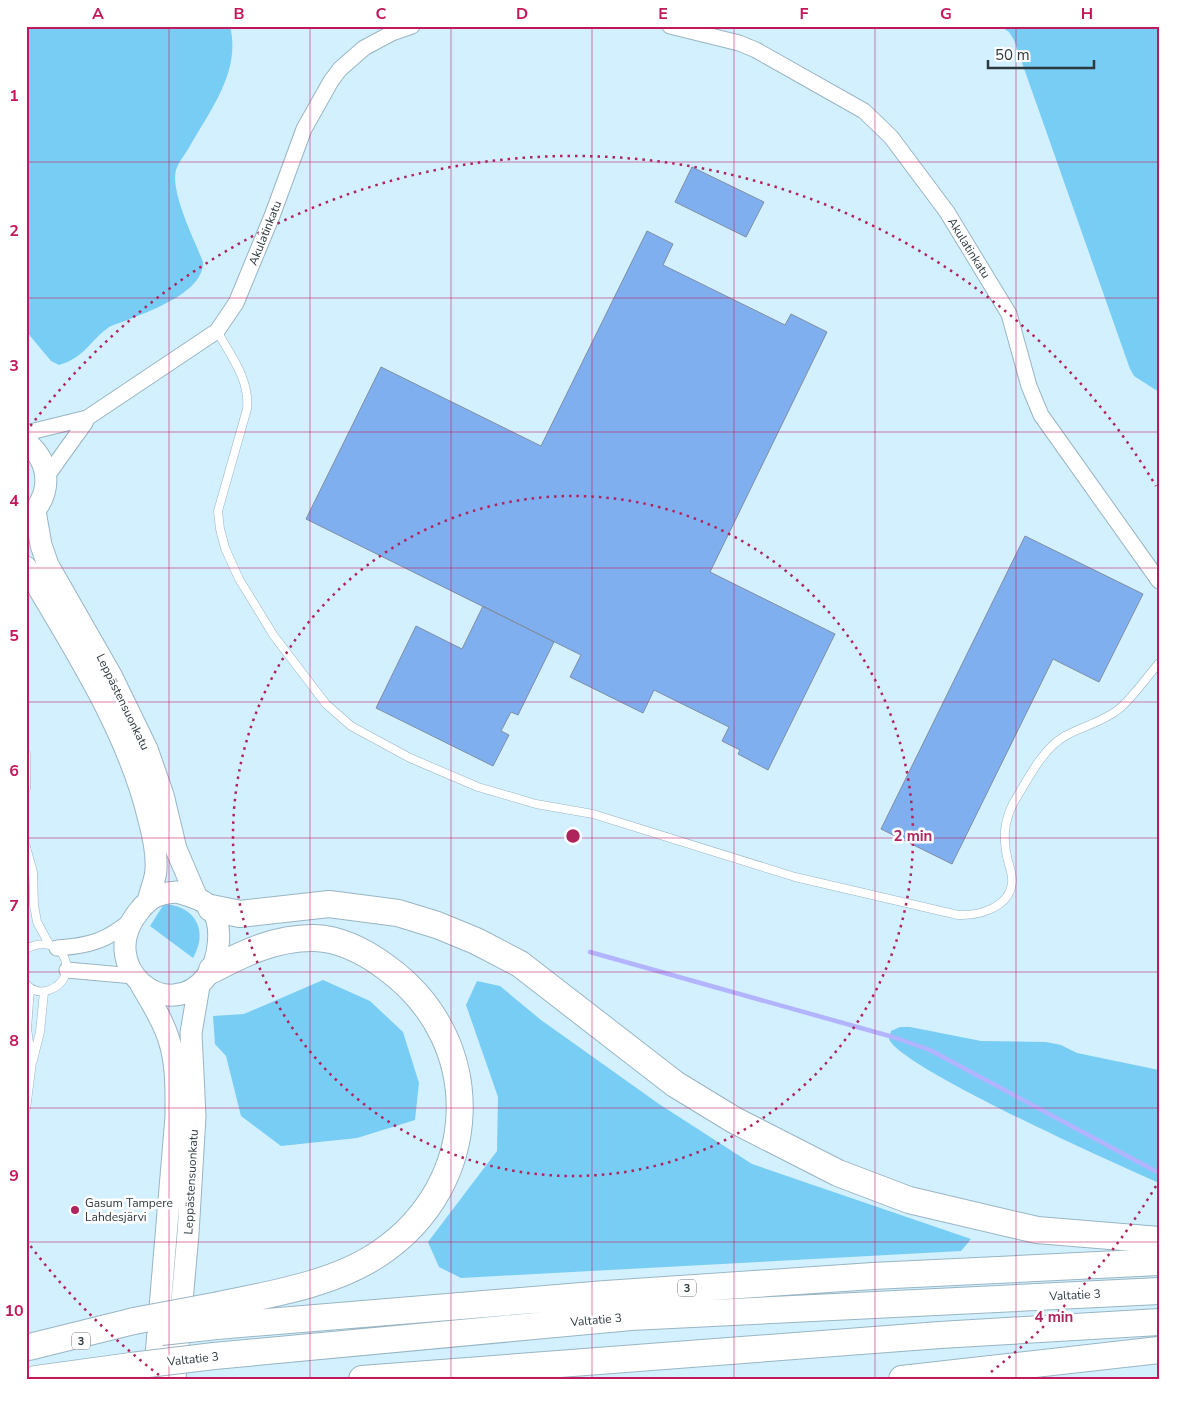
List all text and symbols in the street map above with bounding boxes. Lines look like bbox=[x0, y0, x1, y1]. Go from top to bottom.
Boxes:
text: A bbox=[92, 3, 104, 25]
text: B bbox=[233, 3, 245, 25]
text: C bbox=[376, 3, 387, 25]
text: D bbox=[516, 3, 528, 25]
text: E bbox=[658, 3, 668, 25]
text: F bbox=[800, 3, 809, 25]
text: G bbox=[940, 3, 952, 25]
text: H bbox=[1081, 3, 1093, 25]
scale bar bbox=[988, 38, 1094, 70]
text: 50 m bbox=[995, 45, 1030, 65]
text: 1 bbox=[9, 85, 19, 107]
street label: Akulatinkatu bbox=[245, 198, 285, 268]
street label: Akulatinkatu bbox=[944, 215, 994, 281]
text: 2 bbox=[9, 220, 19, 242]
text: 3 bbox=[9, 355, 19, 377]
text: 4 bbox=[9, 490, 19, 512]
text: 5 bbox=[9, 625, 19, 647]
street label: Leppästensuonkatu bbox=[93, 651, 153, 753]
text: 6 bbox=[9, 760, 19, 782]
text: 2 min bbox=[894, 826, 932, 846]
centre of rings bbox=[564, 827, 582, 845]
text: 7 bbox=[9, 895, 19, 917]
text: 8 bbox=[9, 1030, 19, 1052]
street label: Leppästensuonkatu bbox=[180, 1129, 202, 1235]
text: 9 bbox=[9, 1165, 19, 1187]
place label: Gasum Tampere Lahdesjärvi bbox=[85, 1195, 173, 1225]
marker: Gasum Tampere Lahdesjärvi bbox=[69, 1204, 81, 1216]
road number: 3 bbox=[678, 1280, 696, 1296]
street label: Valtatie 3 bbox=[1048, 1286, 1101, 1304]
text: 10 bbox=[4, 1300, 24, 1322]
text: 4 min bbox=[1035, 1307, 1073, 1327]
street label: Valtatie 3 bbox=[569, 1310, 622, 1330]
road number: 3 bbox=[72, 1332, 90, 1350]
street label: Valtatie 3 bbox=[166, 1348, 219, 1370]

